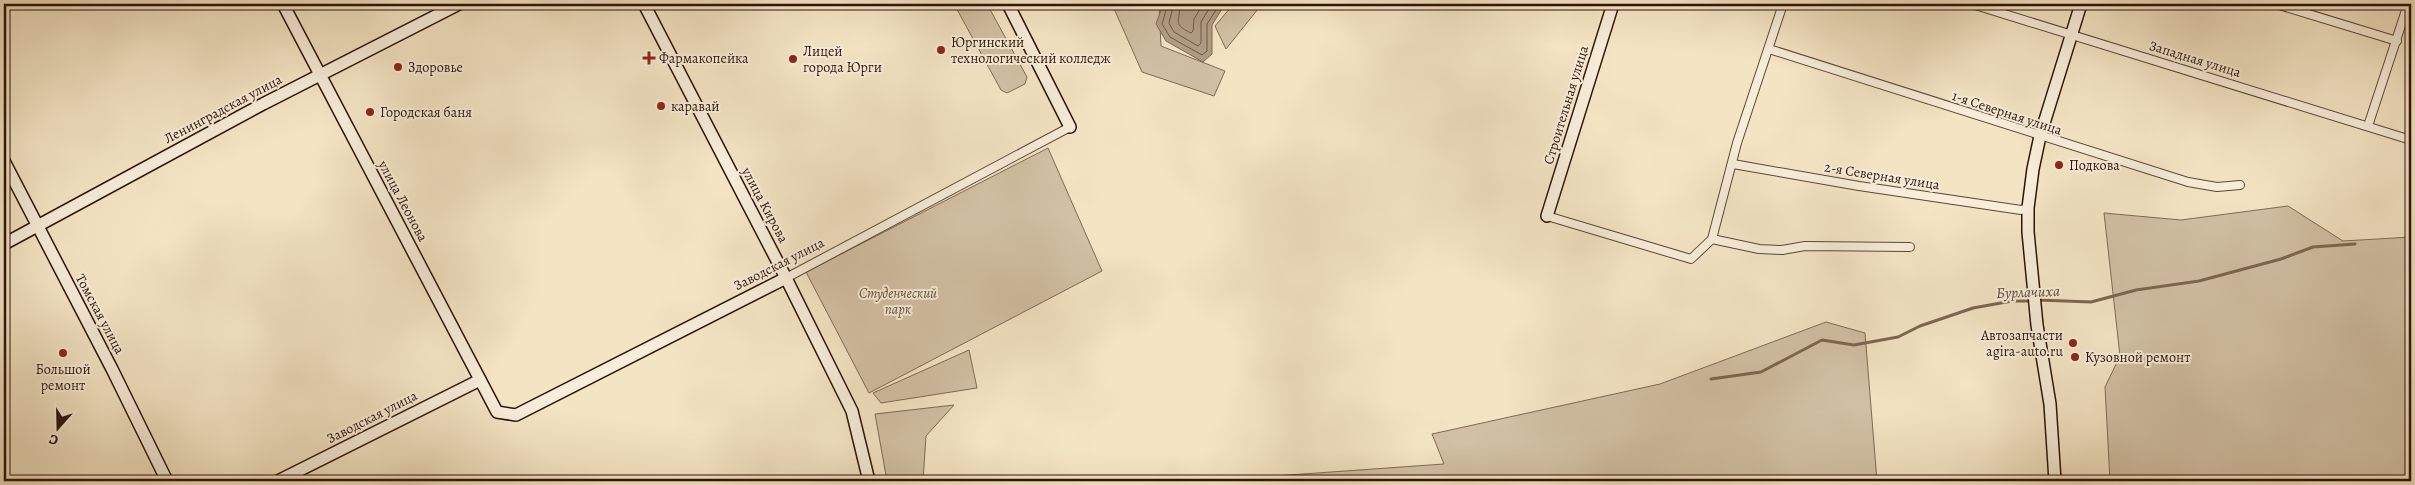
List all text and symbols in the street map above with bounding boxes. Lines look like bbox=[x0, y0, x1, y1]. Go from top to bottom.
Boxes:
place label: Юргинский технологический колледж bbox=[951, 33, 1111, 68]
street label: Западная улица bbox=[2147, 36, 2244, 82]
place label: Лицей города Юрги bbox=[803, 42, 882, 77]
street label: Строительная улица bbox=[1539, 43, 1593, 167]
marker: Юргинский технологический колледж bbox=[935, 44, 947, 56]
place label: Фармакопейка bbox=[659, 49, 749, 68]
marker: Фармакопейка bbox=[643, 52, 655, 64]
marker: Лицей города Юрги bbox=[787, 53, 799, 65]
place label: Здоровье bbox=[408, 58, 463, 77]
marker: Здоровье bbox=[392, 61, 404, 73]
street label: Ленинградская улица bbox=[161, 70, 286, 148]
street label: 1-я Северная улица bbox=[1950, 86, 2065, 140]
place label: каравай bbox=[671, 97, 720, 116]
marker: каравай bbox=[655, 100, 667, 112]
place label: Городская баня bbox=[380, 103, 472, 122]
marker: Городская баня bbox=[364, 106, 376, 118]
street label: улица Леонова bbox=[373, 156, 433, 245]
place label: Подкова bbox=[2069, 156, 2120, 175]
street label: 2-я Северная улица bbox=[1823, 158, 1941, 195]
marker: Подкова bbox=[2053, 159, 2065, 171]
street label: улица Кирова bbox=[737, 163, 793, 247]
street label: Заводская улица bbox=[730, 233, 828, 295]
street label: Томская улица bbox=[71, 271, 129, 358]
water label: Бурлачиха bbox=[1996, 281, 2060, 303]
park label: Студенческий парк bbox=[859, 284, 937, 319]
place label: Автозапчасти agira-auto.ru bbox=[1980, 326, 2063, 361]
marker: Автозапчасти agira-auto.ru bbox=[2067, 337, 2079, 349]
marker: Большой ремонт bbox=[57, 347, 69, 359]
place label: Кузовной ремонт bbox=[2085, 348, 2190, 367]
marker: Кузовной ремонт bbox=[2069, 351, 2081, 363]
place label: Большой ремонт bbox=[35, 360, 91, 395]
street label: Заводская улица bbox=[323, 386, 421, 448]
north arrow bbox=[32, 402, 82, 452]
text: С bbox=[46, 429, 61, 450]

